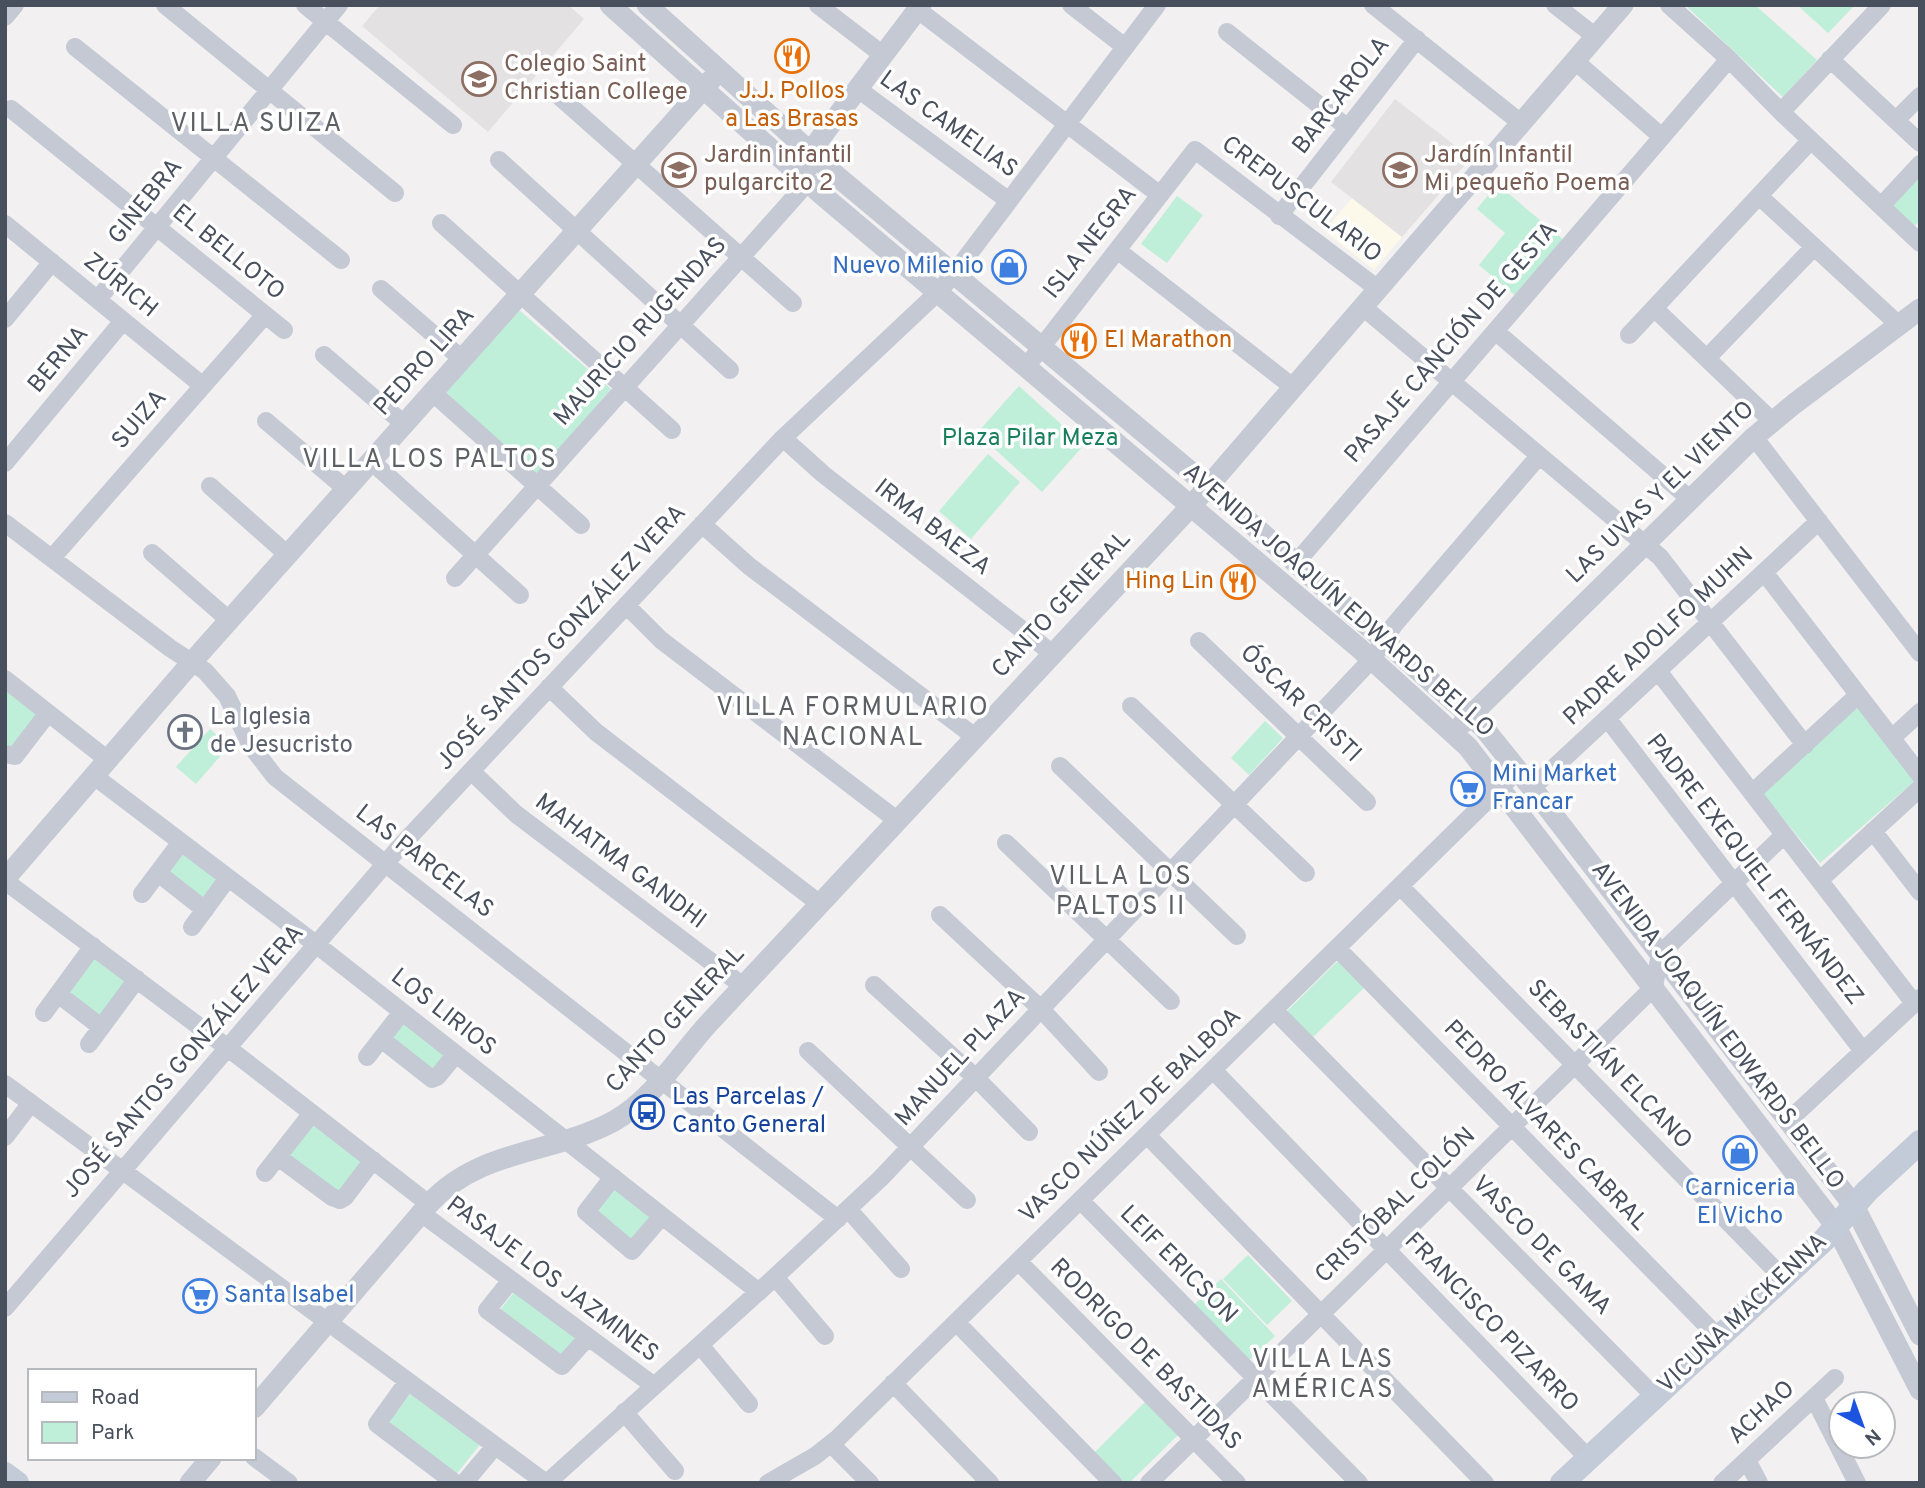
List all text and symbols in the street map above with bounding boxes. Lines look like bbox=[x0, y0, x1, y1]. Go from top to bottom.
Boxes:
street label: BARCAROLA bbox=[1287, 31, 1397, 161]
restaurant icon: J.J. Pollos a Las Brasas bbox=[773, 37, 811, 75]
place label: Colegio Saint Christian College bbox=[504, 50, 688, 108]
school or university icon: Colegio Saint Christian College bbox=[460, 60, 498, 98]
street label: LAS CAMELIAS bbox=[873, 65, 1023, 185]
place label: J.J. Pollos a Las Brasas bbox=[725, 77, 859, 135]
district label: VILLA SUIZA bbox=[170, 108, 344, 141]
street label: CREPUSCULARIO bbox=[1215, 130, 1387, 270]
place label: Jardin infantil pulgarcito 2 bbox=[704, 141, 852, 199]
place label: Jardín Infantil Mi pequeño Poema bbox=[1424, 141, 1630, 199]
school or university icon: Jardin infantil pulgarcito 2 bbox=[660, 151, 698, 189]
school or university icon: Jardín Infantil Mi pequeño Poema bbox=[1381, 151, 1419, 189]
street label: GINEBRA bbox=[102, 153, 190, 251]
street label: ISLA NEGRA bbox=[1038, 181, 1144, 305]
street label: EL BELLOTO bbox=[166, 198, 290, 308]
street label: PASAJE CANCIÓN DE GESTA bbox=[1337, 215, 1565, 470]
street label: MAURICIO RUGENDAS bbox=[548, 231, 734, 433]
street label: ZÚRICH bbox=[77, 245, 165, 325]
shop icon: Nuevo Milenio bbox=[990, 248, 1028, 286]
place label: Nuevo Milenio bbox=[832, 252, 984, 282]
street label: PEDRO LIRA bbox=[368, 301, 482, 423]
street label: BERNA bbox=[22, 320, 96, 400]
restaurant icon: El Marathon bbox=[1060, 322, 1098, 360]
place label: El Marathon bbox=[1104, 326, 1232, 356]
street label: SUIZA bbox=[106, 384, 174, 456]
street label: LAS UVAS Y EL VIENTO bbox=[1561, 395, 1761, 591]
park label: Plaza Pilar Meza bbox=[942, 424, 1118, 454]
district label: VILLA LOS PALTOS bbox=[302, 444, 558, 477]
street label: AVENIDA JOAQUÍN EDWARDS BELLO bbox=[1176, 456, 1501, 744]
street label: IRMA BAEZA bbox=[868, 473, 996, 583]
street label: JOSÉ SANTOS GONZÁLEZ VERA bbox=[429, 497, 693, 777]
street label: CANTO GENERAL bbox=[986, 525, 1138, 685]
street label: PADRE ADOLFO MUHN bbox=[1558, 541, 1760, 733]
restaurant icon: Hing Lin bbox=[1219, 563, 1257, 601]
place label: Hing Lin bbox=[1125, 567, 1214, 597]
street label: ÓSCAR CRISTI bbox=[1233, 637, 1368, 769]
district label: VILLA FORMULARIO NACIONAL bbox=[716, 692, 990, 755]
place label: La Iglesia de Jesucristo bbox=[210, 703, 353, 761]
church icon: La Iglesia de Jesucristo bbox=[166, 713, 204, 751]
street label: PADRE EXEQUIEL FERNÁNDEZ bbox=[1639, 727, 1871, 1011]
place label: Mini Market Francar bbox=[1492, 760, 1617, 818]
supermarket icon: Mini Market Francar bbox=[1449, 770, 1487, 808]
street label: MAHATMA GANDHI bbox=[528, 788, 712, 936]
street label: LAS PARCELAS bbox=[349, 799, 499, 925]
street label: AVENIDA JOAQUÍN EDWARDS BELLO bbox=[1584, 855, 1852, 1196]
district label: VILLA LOS PALTOS II bbox=[1049, 861, 1193, 924]
street label: JOSÉ SANTOS GONZÁLEZ VERA bbox=[56, 918, 311, 1205]
street label: CANTO GENERAL bbox=[600, 940, 752, 1100]
street label: LOS LIRIOS bbox=[384, 963, 502, 1063]
street label: SEBASTIÁN ELCANO bbox=[1520, 972, 1699, 1156]
street label: MANUEL PLAZA bbox=[889, 983, 1033, 1133]
street label: VASCO NÚÑEZ DE BALBOA bbox=[1012, 1001, 1248, 1230]
street label: PEDRO ÁLVARES CABRAL bbox=[1436, 1013, 1655, 1238]
place label: Las Parcelas / Canto General bbox=[672, 1083, 826, 1141]
bus stop icon: Las Parcelas / Canto General bbox=[628, 1093, 666, 1131]
street label: CRISTÓBAL COLÓN bbox=[1308, 1120, 1483, 1290]
shop icon: Carniceria El Vicho bbox=[1721, 1134, 1759, 1172]
street label: VASCO DE GAMA bbox=[1465, 1170, 1617, 1322]
place label: Carniceria El Vicho bbox=[1685, 1174, 1795, 1232]
street label: PASAJE LOS JAZMINES bbox=[440, 1190, 664, 1370]
street label: LEIF ERICSON bbox=[1113, 1200, 1243, 1330]
street label: VICUÑA MACKENNA bbox=[1651, 1226, 1834, 1400]
street label: FRANCISCO PIZARRO bbox=[1397, 1227, 1585, 1419]
street label: RODRIGO DE BASTIDAS bbox=[1043, 1253, 1247, 1457]
supermarket icon: Santa Isabel bbox=[181, 1277, 219, 1315]
place label: Santa Isabel bbox=[224, 1281, 355, 1311]
district label: VILLA LAS AMÉRICAS bbox=[1252, 1344, 1395, 1407]
legend bbox=[28, 1369, 256, 1460]
street label: ACHAO bbox=[1722, 1375, 1802, 1451]
text: Road bbox=[91, 1385, 140, 1412]
north arrow bbox=[1827, 1390, 1897, 1460]
text: Park bbox=[91, 1420, 134, 1447]
text: N bbox=[1859, 1423, 1885, 1450]

